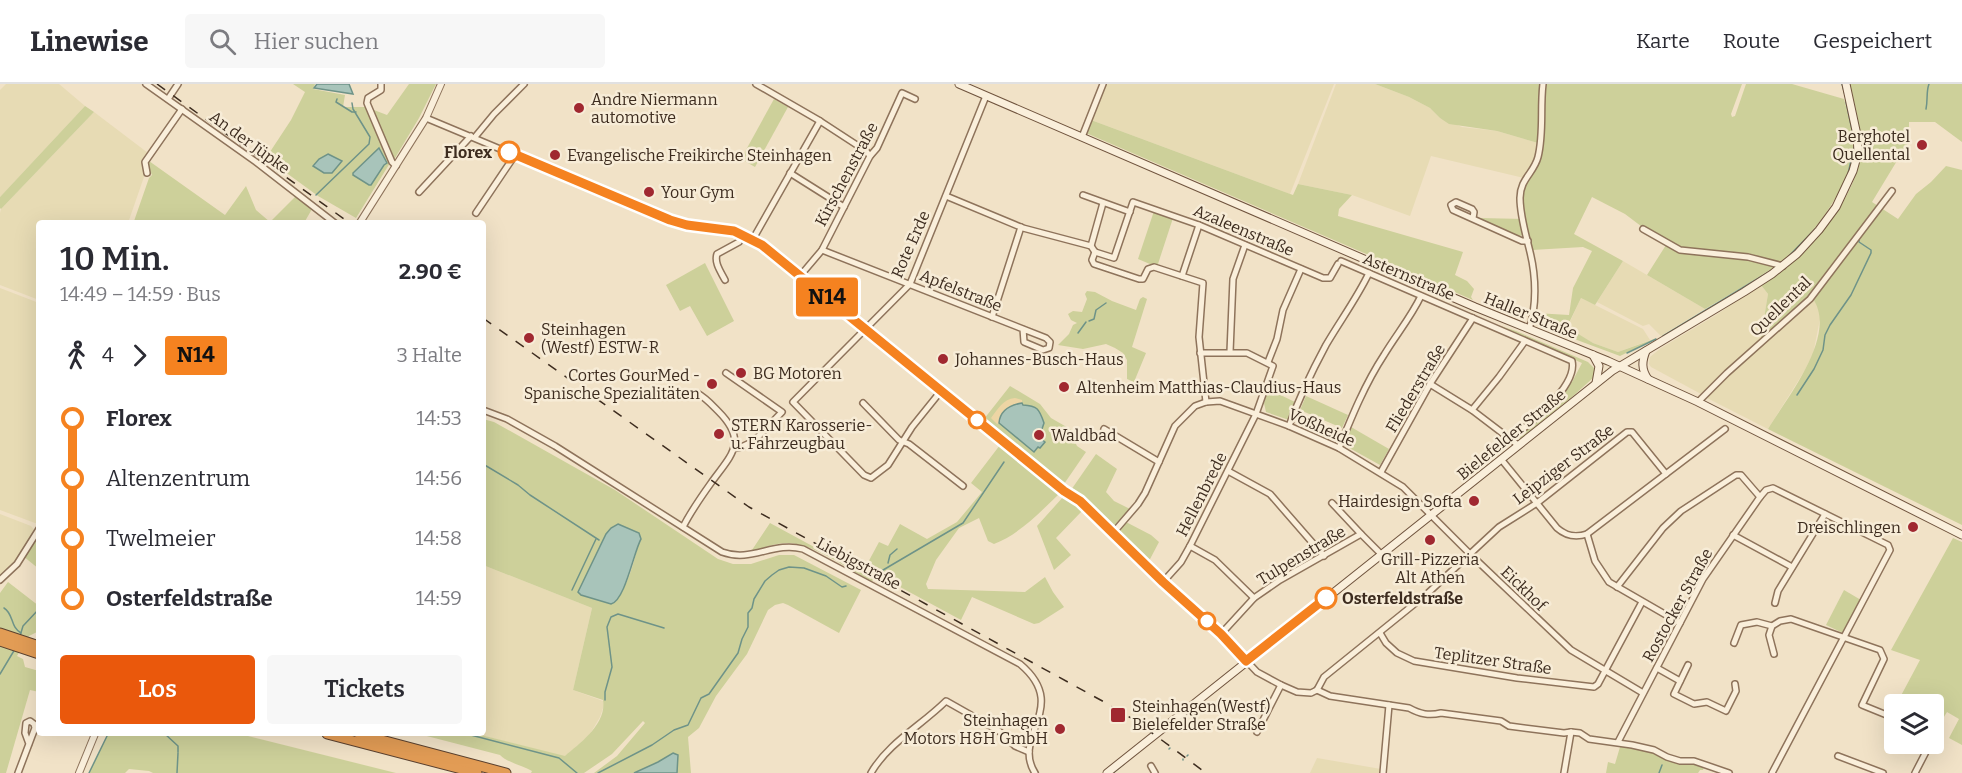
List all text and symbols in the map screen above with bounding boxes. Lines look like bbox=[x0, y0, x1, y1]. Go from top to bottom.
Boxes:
search box bbox=[185, 14, 605, 68]
text: Linewise bbox=[30, 25, 149, 58]
icon: search bbox=[206, 25, 239, 58]
text: Hier suchen bbox=[254, 28, 379, 55]
text: Karte bbox=[1636, 28, 1690, 54]
text: Route bbox=[1723, 28, 1780, 54]
text: Gespeichert bbox=[1813, 28, 1932, 54]
place label: Andre Niermann automotive bbox=[591, 90, 718, 127]
marker: Andre Niermann automotive bbox=[572, 101, 586, 115]
street label: An der Jüpke bbox=[206, 107, 294, 178]
street label: Kirschenstraße bbox=[811, 119, 882, 229]
place label: Berghotel Quellental bbox=[1832, 127, 1910, 164]
marker: Berghotel Quellental bbox=[1915, 138, 1929, 152]
marker: Florex bbox=[498, 141, 520, 163]
place label: Florex bbox=[444, 143, 492, 162]
place label: Evangelische Freikirche Steinhagen bbox=[567, 146, 832, 165]
marker: Evangelische Freikirche Steinhagen bbox=[548, 148, 562, 162]
place label: Your Gym bbox=[661, 183, 735, 202]
marker: Your Gym bbox=[642, 185, 656, 199]
street label: Azaleenstraße bbox=[1191, 201, 1297, 260]
street label: Rote Erde bbox=[887, 208, 934, 281]
text: 10 Min. bbox=[60, 239, 169, 279]
street label: Asternstraße bbox=[1360, 249, 1458, 304]
text: 2.90 € bbox=[399, 258, 462, 285]
street label: Apfelstraße bbox=[917, 265, 1005, 316]
street label: Quellental bbox=[1746, 272, 1815, 340]
line badge: N14 bbox=[792, 278, 862, 316]
text: 14:49 – 14:59 · Bus bbox=[60, 282, 221, 306]
text: N14 bbox=[808, 284, 846, 310]
street label: Haller Straße bbox=[1481, 288, 1580, 343]
place label: Steinhagen (Westf) ESTW-R bbox=[541, 320, 660, 357]
marker: Steinhagen (Westf) ESTW-R bbox=[522, 331, 536, 345]
icon: walk bbox=[60, 339, 93, 372]
icon: forward bbox=[123, 339, 156, 372]
street label: Fliederstraße bbox=[1382, 341, 1449, 436]
text: N14 bbox=[177, 342, 215, 368]
text: 4 bbox=[102, 343, 114, 367]
text: 3 Halte bbox=[396, 343, 462, 367]
place label: Johannes-Busch-Haus bbox=[954, 350, 1124, 369]
marker: Johannes-Busch-Haus bbox=[936, 352, 950, 366]
place label: BG Motoren bbox=[753, 364, 842, 383]
place label: Cortes GourMed - Spanische Spezialitäten bbox=[524, 366, 700, 403]
marker: BG Motoren bbox=[734, 366, 748, 380]
marker: Cortes GourMed - Spanische Spezialitäten bbox=[705, 377, 719, 391]
place label: Altenheim Matthias-Claudius-Haus bbox=[1076, 378, 1341, 397]
marker: Altenheim Matthias-Claudius-Haus bbox=[1057, 380, 1071, 394]
street label: Bielefelder Straße bbox=[1453, 385, 1569, 484]
street label: Voßheide bbox=[1285, 404, 1358, 451]
text: Florex bbox=[106, 405, 172, 432]
text: 14:53 bbox=[416, 406, 462, 430]
unlabelled marker bbox=[968, 411, 986, 429]
place label: STERN Karosserie- u. Fahrzeugbau bbox=[731, 416, 873, 453]
street label: Leipziger Straße bbox=[1509, 420, 1618, 509]
place label: Waldbad bbox=[1051, 426, 1117, 445]
marker: STERN Karosserie- u. Fahrzeugbau bbox=[712, 427, 726, 441]
marker: Waldbad bbox=[1032, 428, 1046, 442]
street label: Hellenbrede bbox=[1172, 449, 1231, 540]
text: Altenzentrum bbox=[106, 465, 250, 492]
text: 14:56 bbox=[416, 466, 462, 490]
place label: Hairdesign Softa bbox=[1338, 492, 1462, 511]
marker: Hairdesign Softa bbox=[1467, 494, 1481, 508]
place label: Dreischlingen bbox=[1797, 518, 1901, 537]
marker: Dreischlingen bbox=[1906, 520, 1920, 534]
street label: Tulpenstraße bbox=[1254, 522, 1349, 589]
text: Twelmeier bbox=[106, 525, 215, 552]
text: 14:58 bbox=[415, 526, 462, 550]
street label: Liebigstraße bbox=[813, 533, 904, 594]
marker: Grill-Pizzeria Alt Athen bbox=[1423, 533, 1437, 547]
street label: Rostocker Straße bbox=[1638, 545, 1716, 665]
place label: Grill-Pizzeria Alt Athen bbox=[1381, 550, 1479, 587]
street label: Eickhof bbox=[1497, 562, 1551, 616]
text: Osterfeldstraße bbox=[106, 585, 273, 612]
text: 14:59 bbox=[416, 586, 462, 610]
marker: Osterfeldstraße bbox=[1315, 587, 1337, 609]
place label: Osterfeldstraße bbox=[1342, 589, 1463, 608]
unlabelled marker bbox=[1198, 612, 1216, 630]
street label: Teplitzer Straße bbox=[1433, 643, 1553, 678]
button: Los bbox=[60, 655, 255, 724]
button: Tickets bbox=[267, 655, 462, 724]
map controls bbox=[1884, 694, 1944, 754]
button: layers bbox=[1884, 694, 1944, 754]
place label: Steinhagen(Westf) Bielefelder Straße bbox=[1132, 697, 1271, 734]
marker: Steinhagen(Westf) Bielefelder Straße bbox=[1109, 706, 1127, 724]
place label: Steinhagen Motors H&H GmbH bbox=[904, 711, 1048, 748]
marker: Steinhagen Motors H&H GmbH bbox=[1053, 722, 1067, 736]

